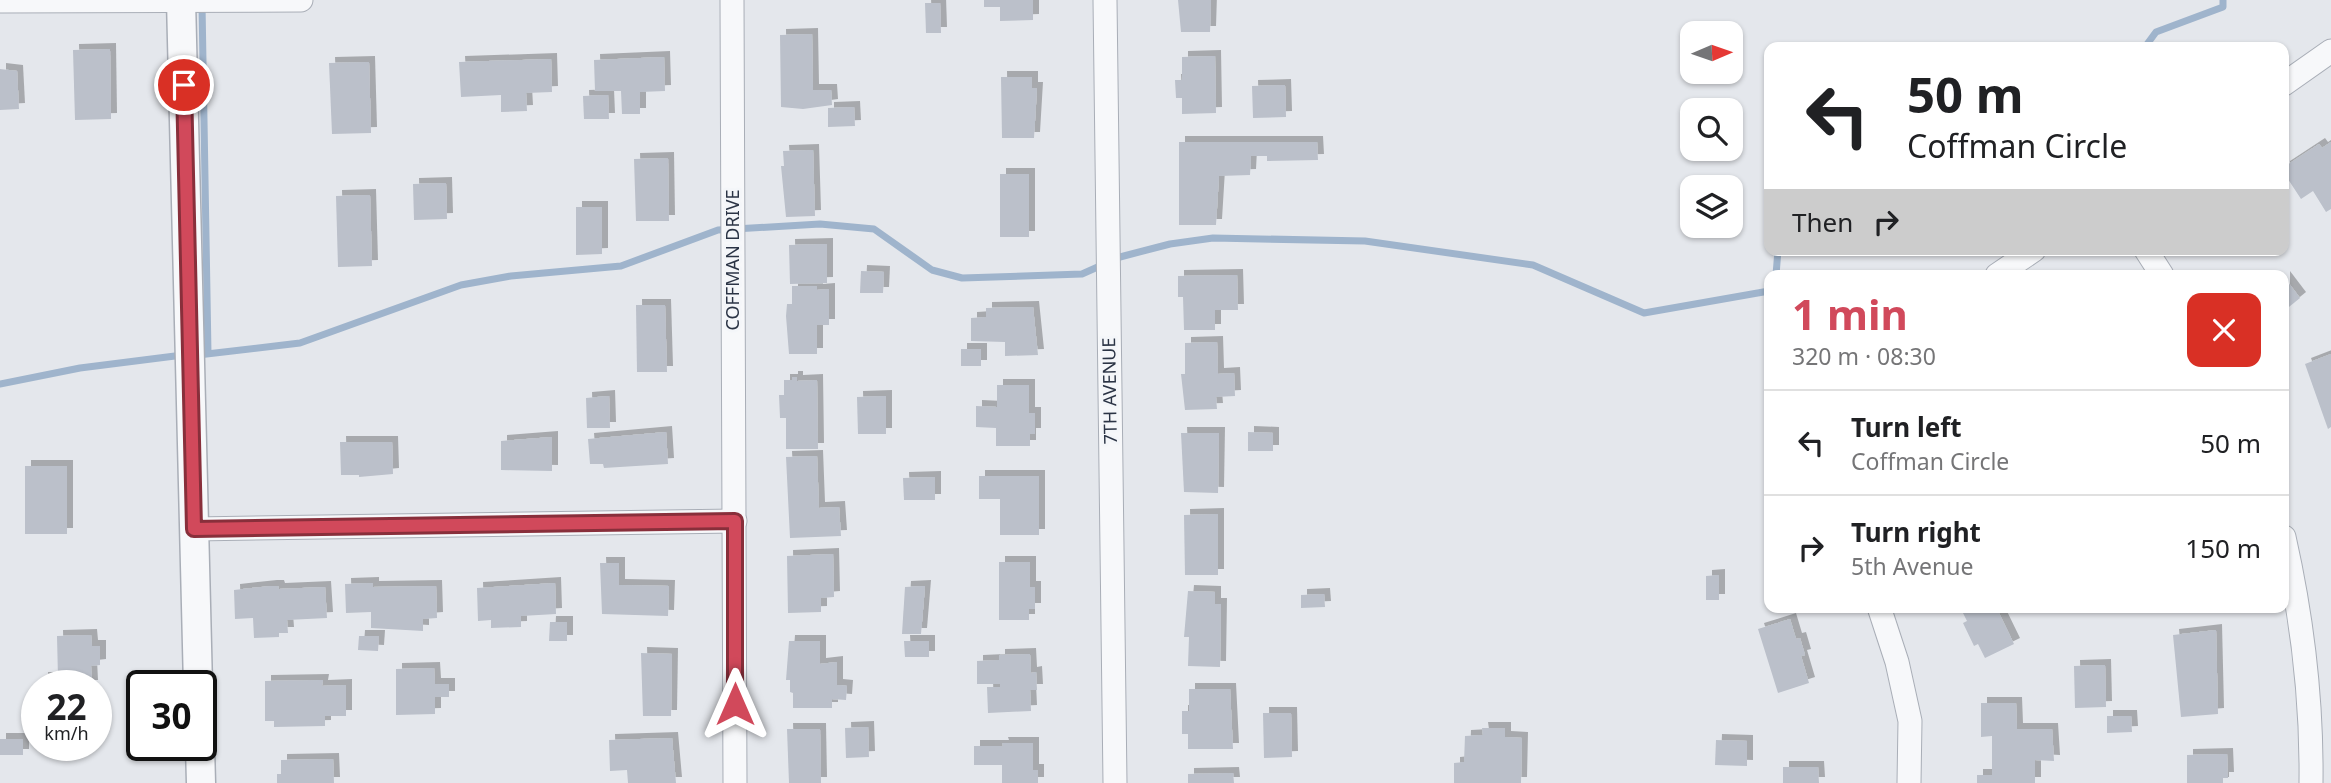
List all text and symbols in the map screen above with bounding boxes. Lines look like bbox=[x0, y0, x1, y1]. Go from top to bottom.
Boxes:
north arrow bbox=[1680, 21, 1743, 84]
map controls bbox=[1680, 21, 1743, 238]
pin bbox=[154, 55, 214, 115]
text: 50 m bbox=[1907, 61, 2024, 127]
icon: arrive bbox=[165, 66, 203, 104]
icon: left bbox=[1792, 70, 1883, 161]
button: search bbox=[1680, 98, 1743, 161]
text: Coffman Circle bbox=[1907, 124, 2127, 167]
button: layers bbox=[1680, 175, 1743, 238]
street label: COFFMAN DRIVE bbox=[720, 189, 744, 331]
icon: right bbox=[1867, 203, 1905, 241]
text: Then bbox=[1792, 204, 1853, 240]
text: 1 min bbox=[1792, 285, 1908, 342]
button: close bbox=[2187, 293, 2261, 367]
street label: 7TH AVENUE bbox=[1096, 337, 1122, 445]
text: 320 m · 08:30 bbox=[1792, 340, 1936, 372]
text: Turn left bbox=[1851, 409, 1962, 445]
icon: left bbox=[1792, 424, 1830, 462]
text: 50 m bbox=[2200, 425, 2261, 461]
text: Coffman Circle bbox=[1851, 445, 2009, 477]
text: Turn right bbox=[1851, 514, 1981, 550]
icon: right bbox=[1792, 529, 1830, 567]
text: 150 m bbox=[2185, 530, 2261, 566]
text: 5th Avenue bbox=[1851, 550, 1973, 582]
position arrow bbox=[698, 667, 772, 741]
speed limit sign: 30 bbox=[126, 670, 217, 761]
text: 22 bbox=[46, 683, 87, 730]
text: km/h bbox=[44, 721, 89, 745]

